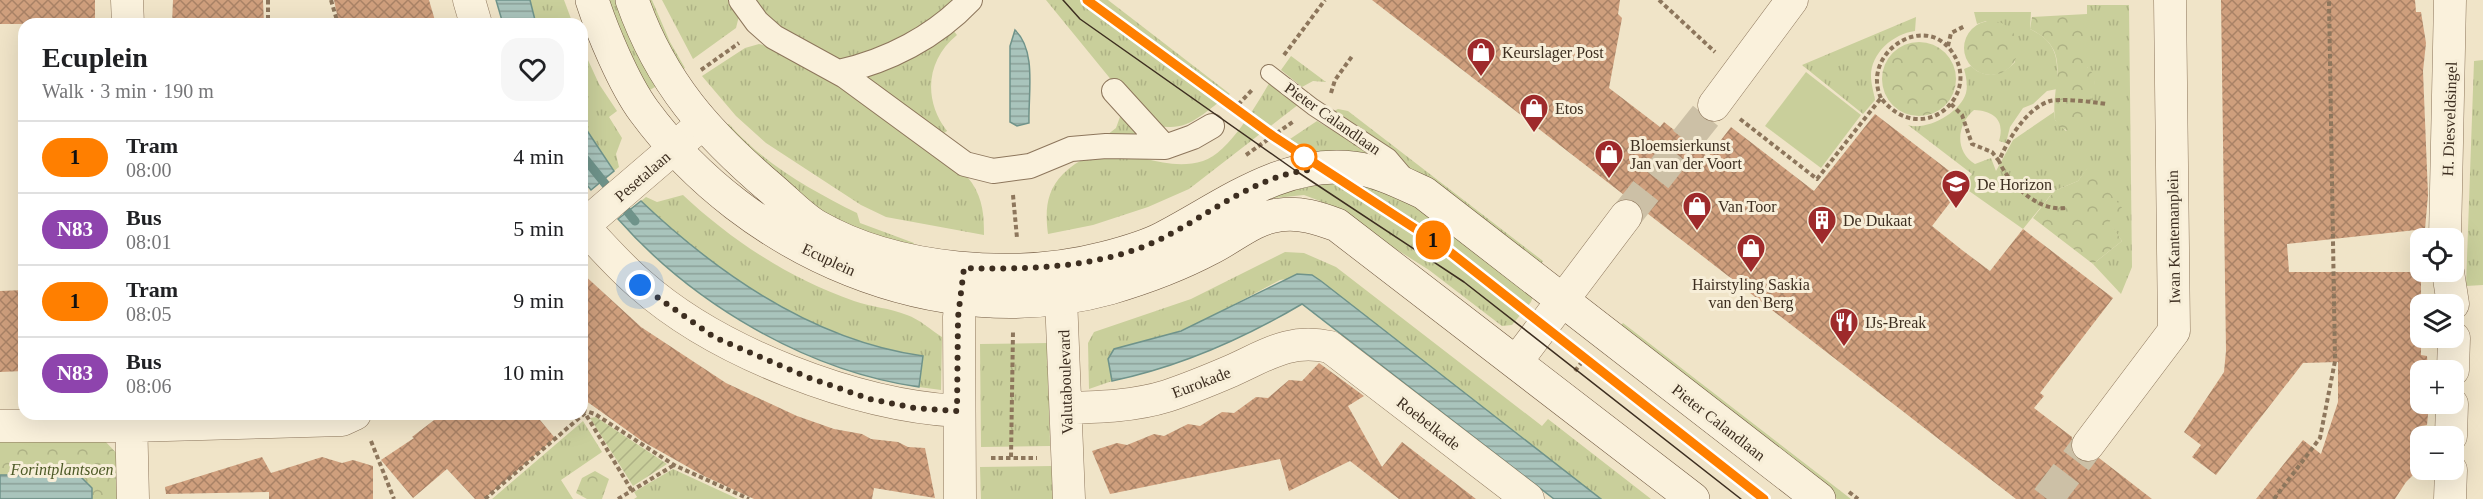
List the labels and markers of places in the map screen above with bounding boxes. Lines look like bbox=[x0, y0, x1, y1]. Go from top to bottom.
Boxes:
shop icon: Keurslager Post bbox=[1465, 36, 1497, 78]
place label: Keurslager Post bbox=[1502, 44, 1604, 62]
shop icon: Etos bbox=[1518, 92, 1550, 134]
place label: Etos bbox=[1555, 100, 1583, 117]
place label: Bloemsierkunst Jan van der Voort bbox=[1630, 137, 1742, 172]
shop icon: Bloemsierkunst Jan van der Voort bbox=[1593, 138, 1625, 180]
unlabelled marker bbox=[1291, 144, 1317, 170]
school or university icon: De Horizon bbox=[1940, 168, 1972, 210]
place label: De Horizon bbox=[1977, 176, 2052, 193]
shop icon: Van Toor bbox=[1681, 190, 1713, 232]
place label: Van Toor bbox=[1718, 198, 1777, 215]
building icon: De Dukaat bbox=[1806, 204, 1838, 246]
place label: De Dukaat bbox=[1843, 212, 1912, 229]
shop icon: Hairstyling Saskia van den Berg bbox=[1735, 232, 1767, 274]
place label: Hairstyling Saskia van den Berg bbox=[1692, 276, 1810, 312]
restaurant icon: IJs-Break bbox=[1828, 306, 1860, 348]
place label: IJs-Break bbox=[1865, 314, 1926, 331]

